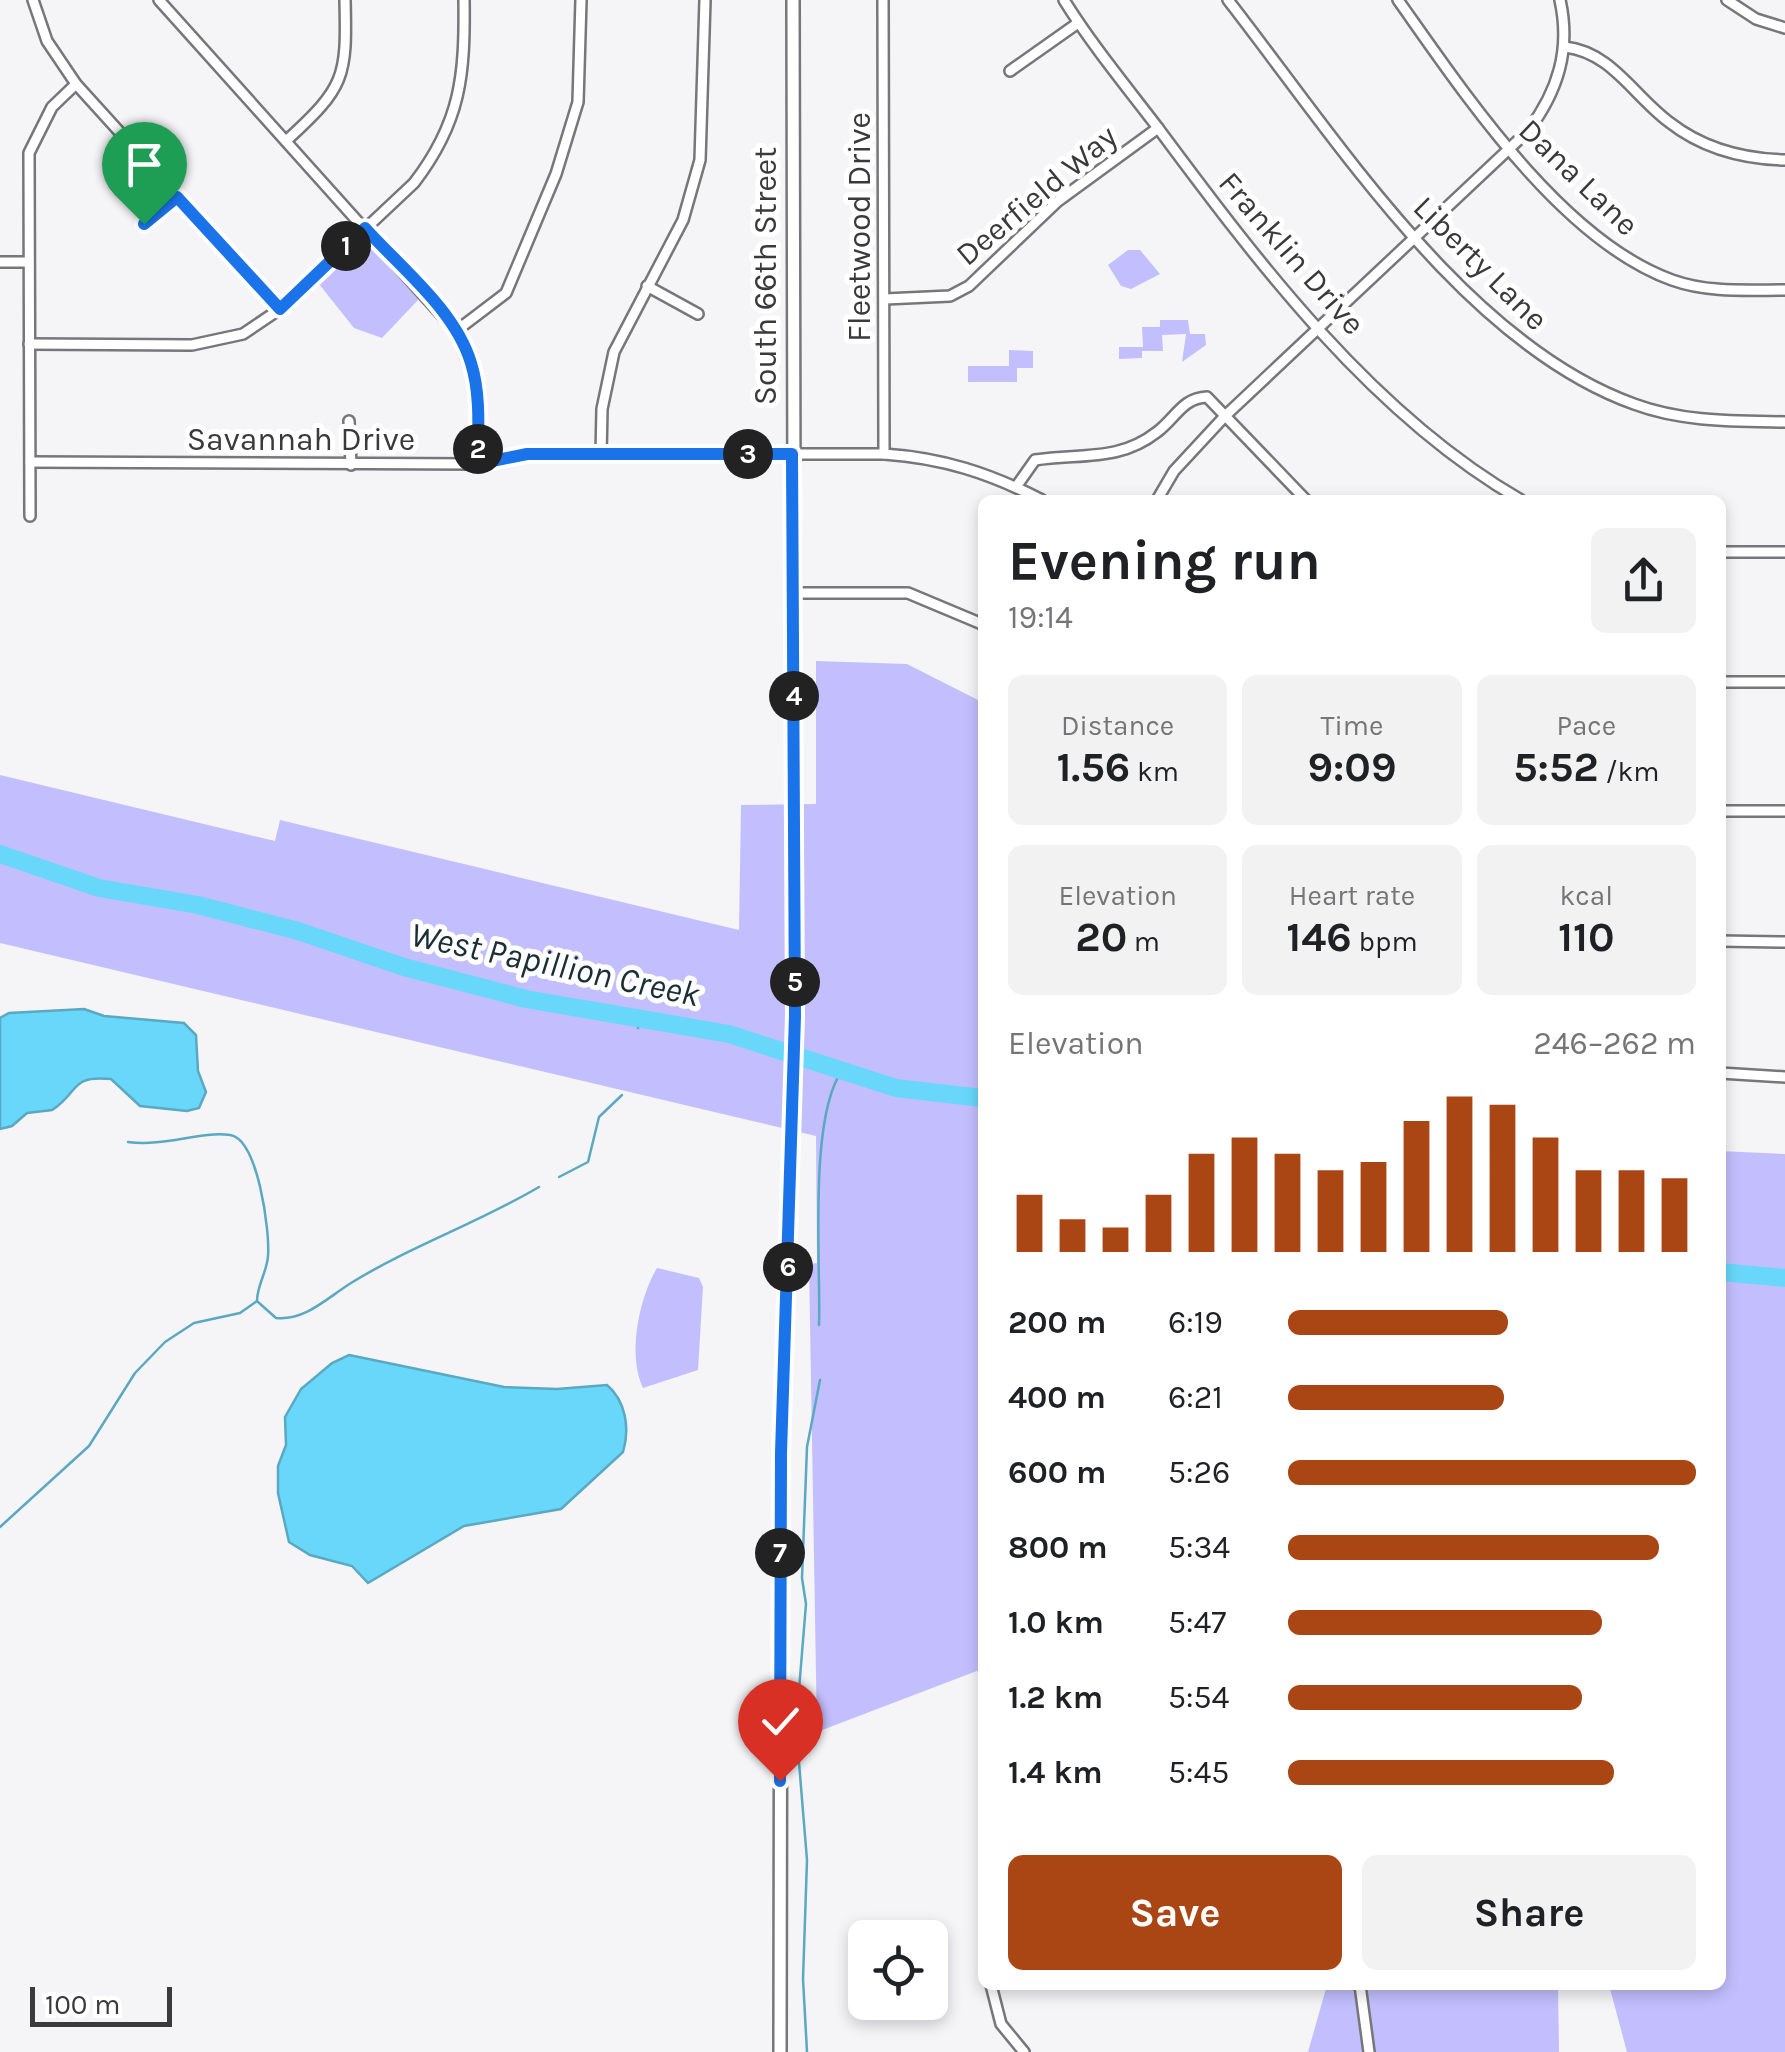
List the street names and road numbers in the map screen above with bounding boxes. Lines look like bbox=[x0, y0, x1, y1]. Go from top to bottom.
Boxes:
street label: Dana Lane bbox=[1511, 111, 1646, 243]
street label: Fleetwood Drive bbox=[841, 112, 878, 342]
street label: Deerfield Way bbox=[949, 117, 1124, 273]
street label: South 66th Street bbox=[747, 147, 784, 405]
street label: Franklin Drive bbox=[1211, 164, 1372, 342]
street label: Liberty Lane bbox=[1406, 189, 1555, 338]
street label: Savannah Drive bbox=[187, 421, 415, 458]

